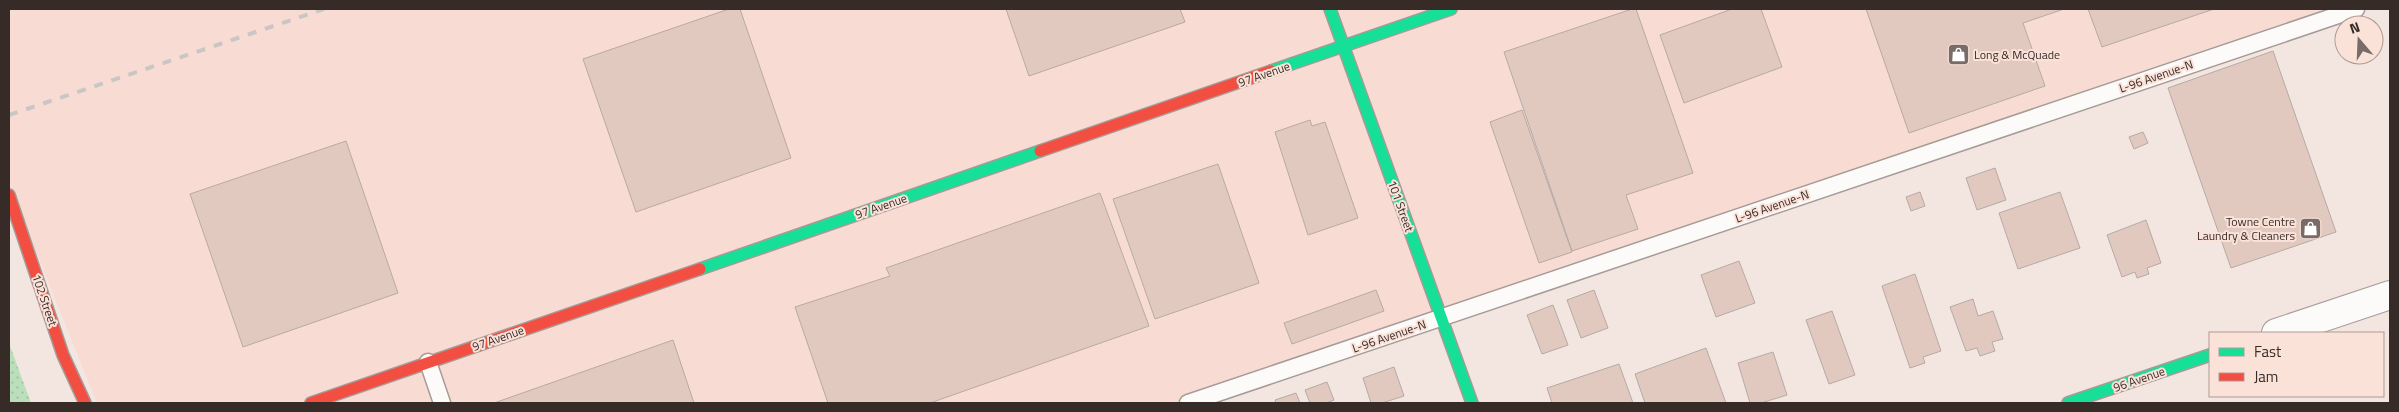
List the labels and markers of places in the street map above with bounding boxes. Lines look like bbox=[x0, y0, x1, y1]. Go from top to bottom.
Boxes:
shop icon: Long & McQuade bbox=[1946, 42, 1970, 66]
place label: Long & McQuade bbox=[1974, 45, 2060, 64]
place label: Towne Centre Laundry & Cleaners bbox=[2197, 212, 2295, 245]
shop icon: Towne Centre Laundry & Cleaners bbox=[2299, 216, 2323, 240]

